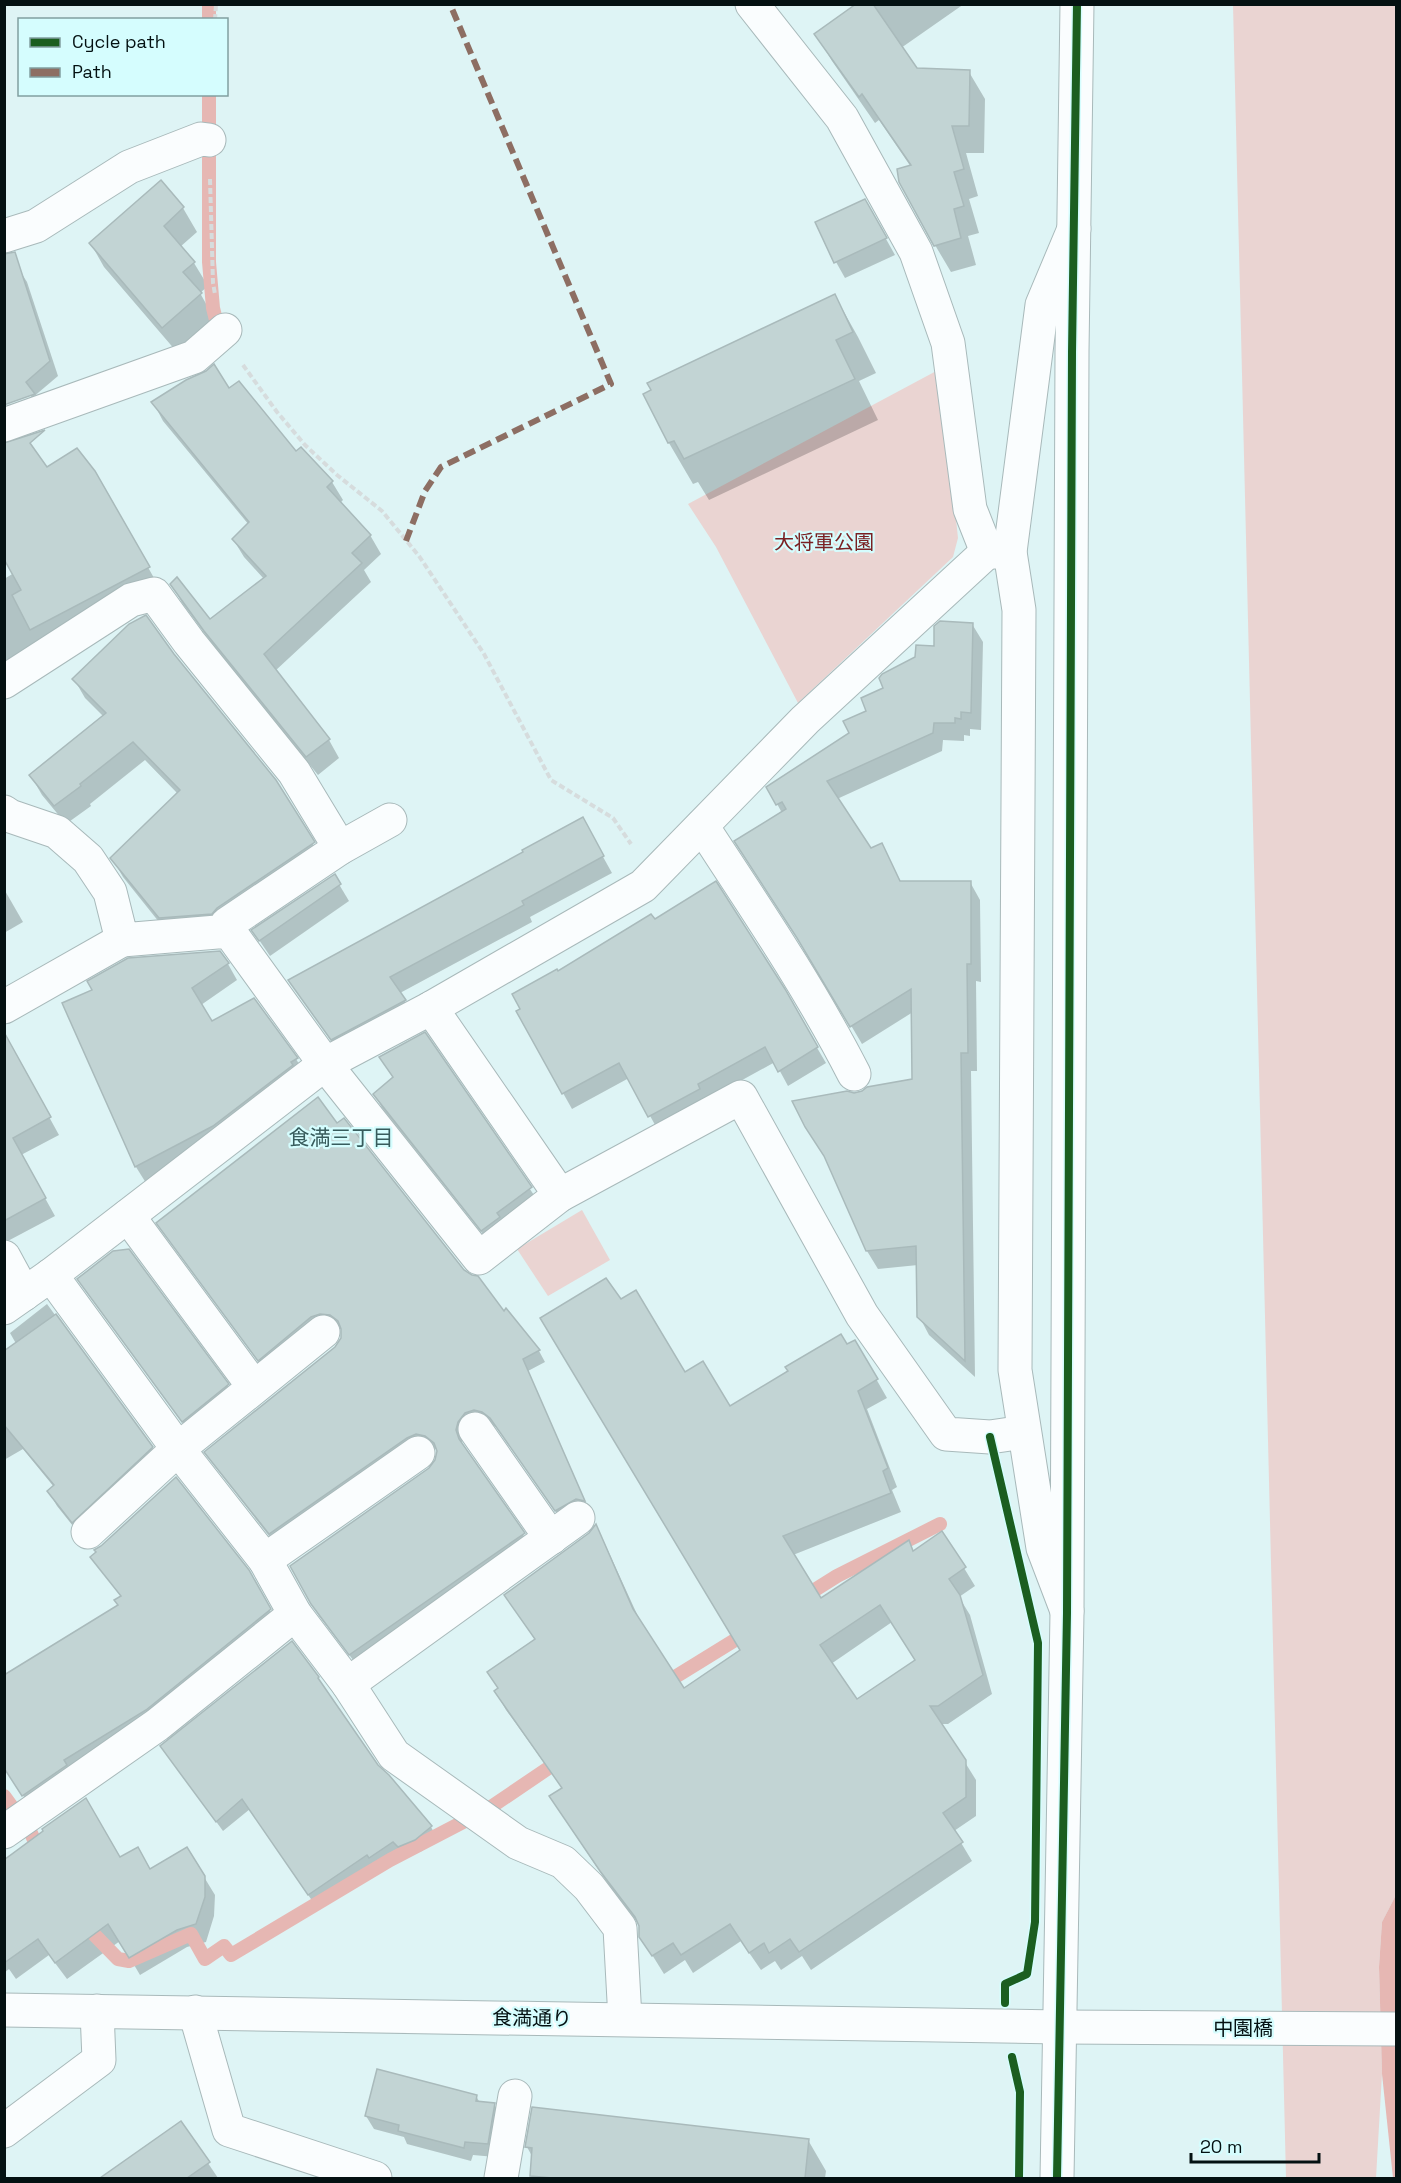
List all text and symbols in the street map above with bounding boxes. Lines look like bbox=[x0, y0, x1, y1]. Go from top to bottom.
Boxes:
legend bbox=[18, 18, 228, 96]
text: Cycle path bbox=[72, 30, 166, 53]
text: Path bbox=[72, 60, 112, 83]
park label: 大将軍公園 bbox=[774, 529, 874, 555]
district label: 食満三丁目 bbox=[289, 1124, 394, 1151]
street label: 食満通り bbox=[492, 2004, 572, 2032]
street label: 中園橋 bbox=[1213, 2015, 1273, 2041]
scale bar bbox=[1191, 2126, 1318, 2164]
text: 20 m bbox=[1200, 2135, 1243, 2158]

